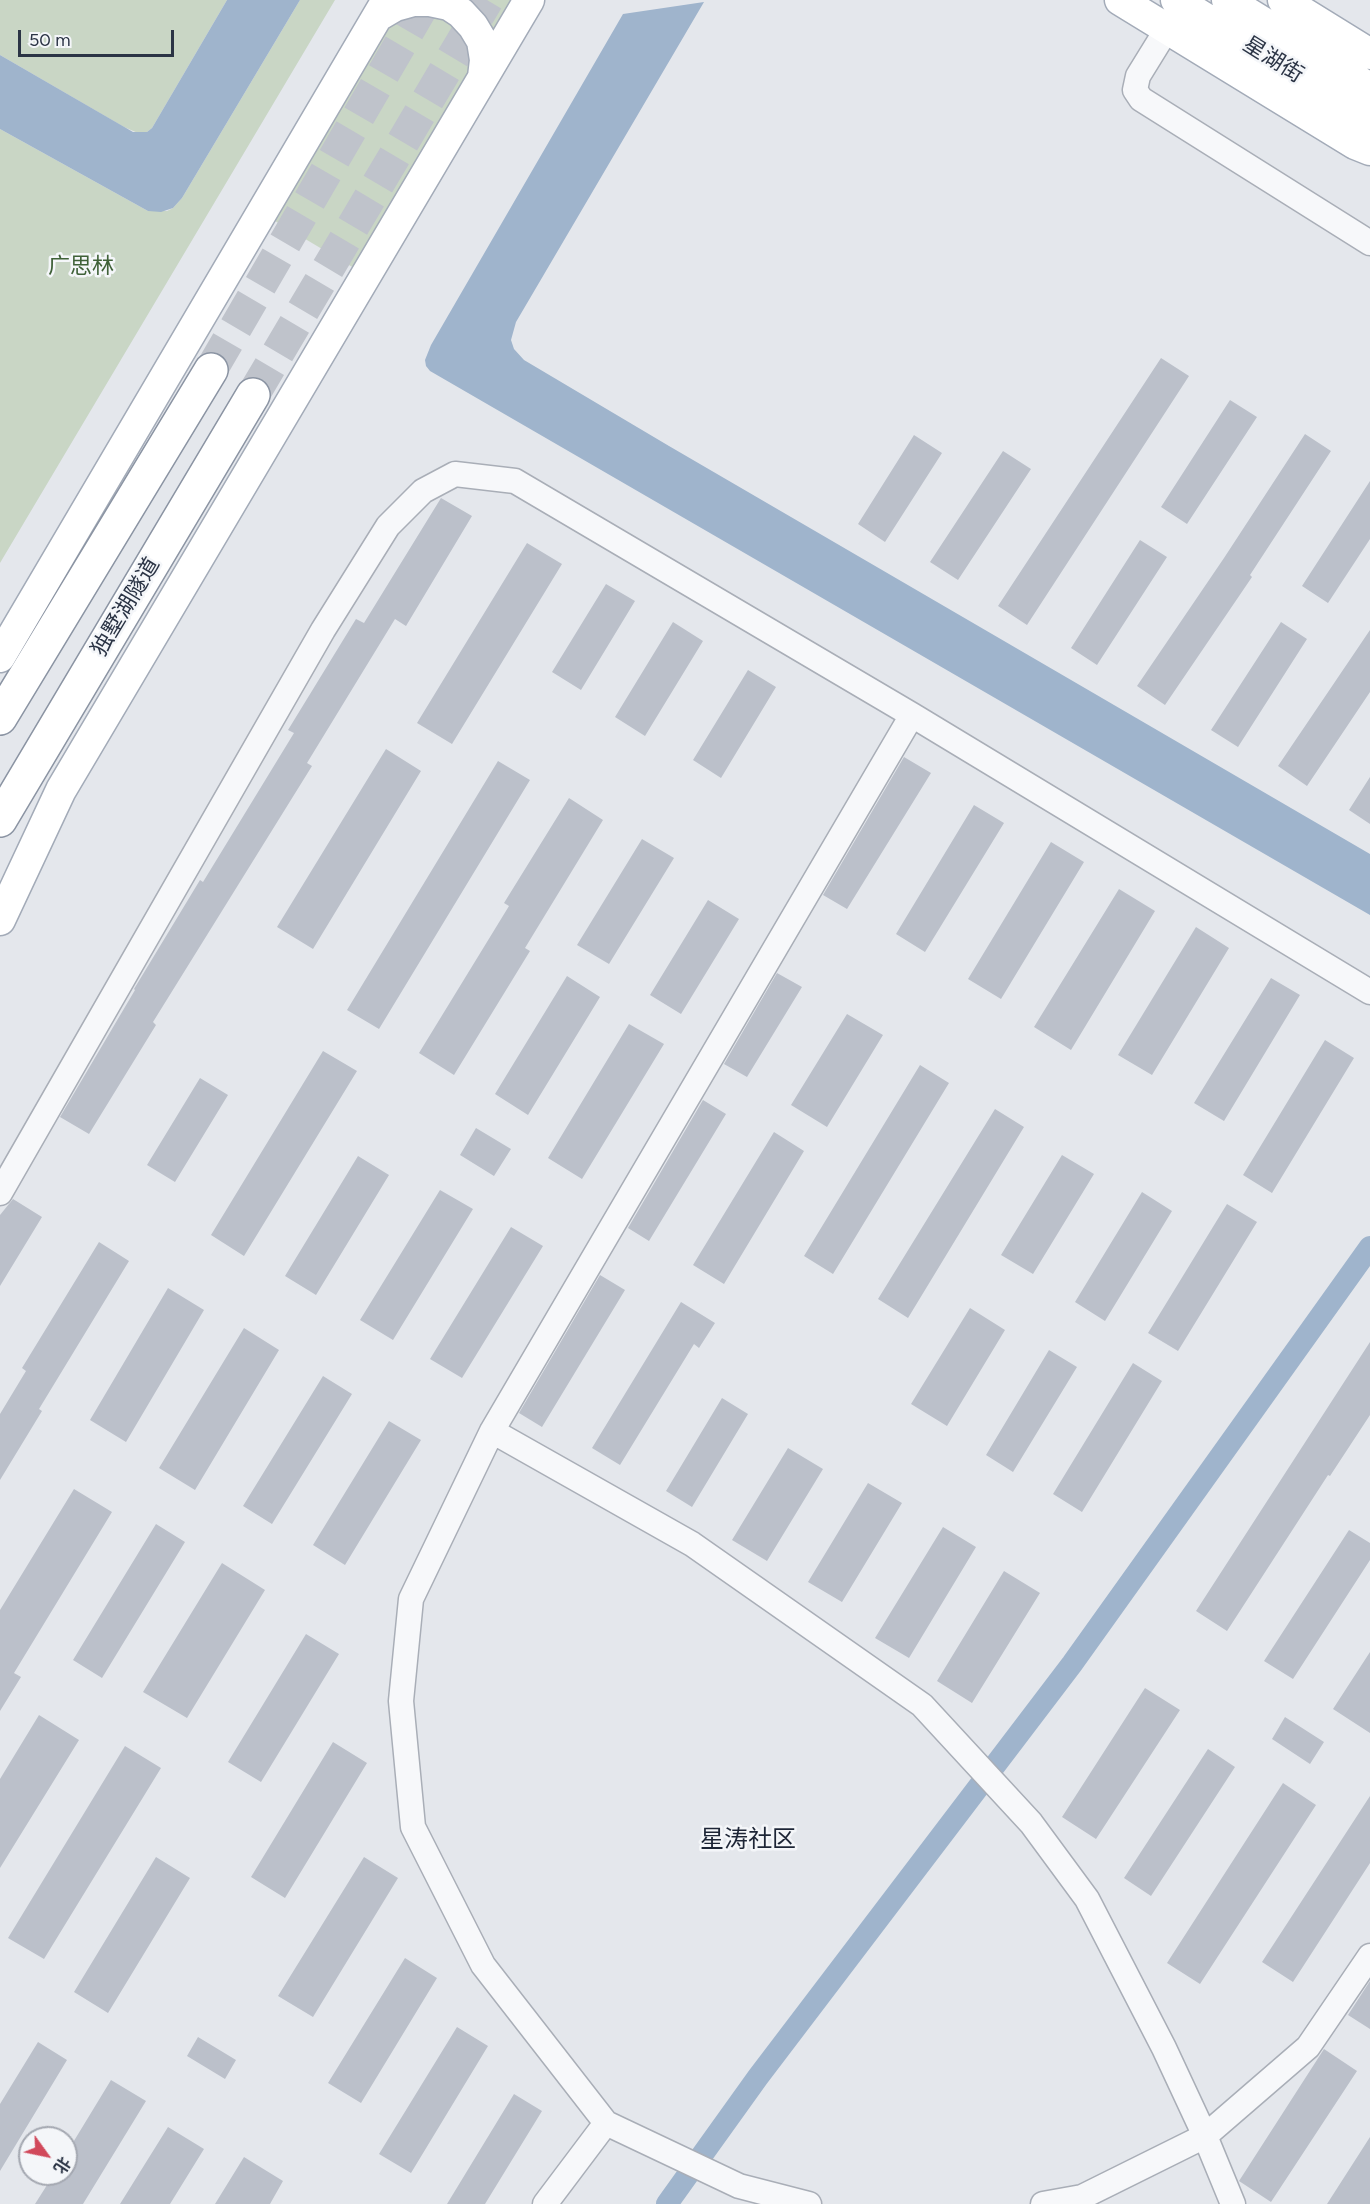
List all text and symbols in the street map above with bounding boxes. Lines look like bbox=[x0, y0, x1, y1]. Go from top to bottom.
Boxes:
scale bar bbox=[21, 18, 177, 56]
text: 50 m bbox=[29, 29, 71, 51]
street label: 星湖街 bbox=[1238, 31, 1308, 89]
park label: 广思林 bbox=[48, 254, 114, 280]
street label: 独墅湖隧道 bbox=[86, 553, 166, 661]
district label: 星涛社区 bbox=[700, 1826, 796, 1854]
north arrow bbox=[18, 2126, 78, 2186]
text: 北 bbox=[50, 2153, 74, 2177]

